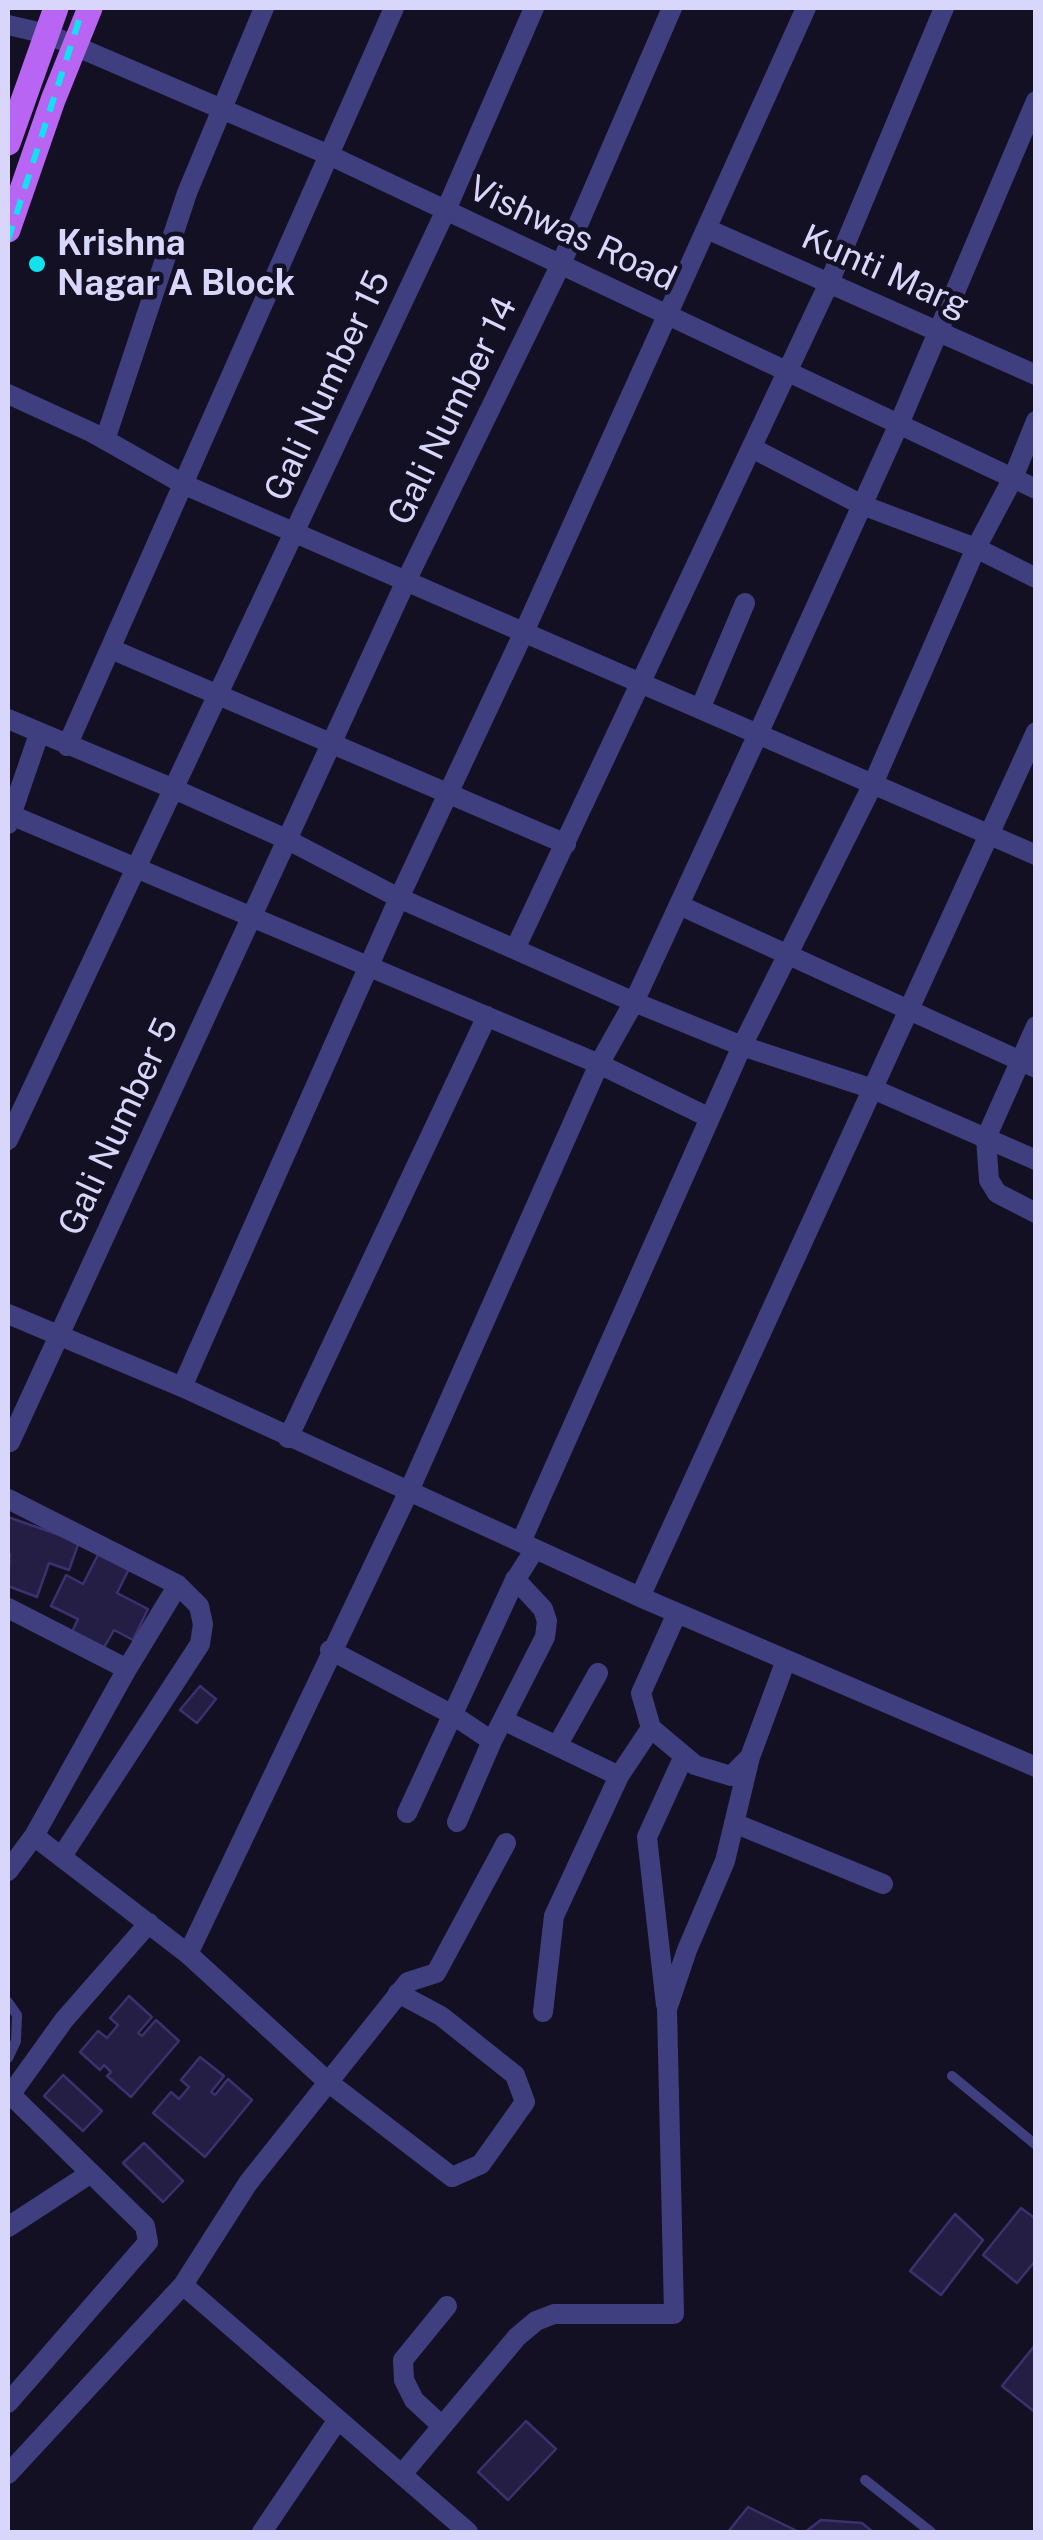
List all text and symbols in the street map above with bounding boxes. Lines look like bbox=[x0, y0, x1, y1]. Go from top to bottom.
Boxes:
street label: Vishwas Road bbox=[461, 167, 683, 301]
street label: Kunti Marg bbox=[795, 216, 975, 328]
place label: Krishna Nagar A Block bbox=[57, 223, 295, 305]
marker: Krishna Nagar A Block bbox=[26, 253, 48, 275]
street label: Gali Number 15 bbox=[256, 264, 400, 508]
street label: Gali Number 14 bbox=[380, 290, 526, 532]
street label: Gali Number 5 bbox=[50, 1012, 188, 1242]

